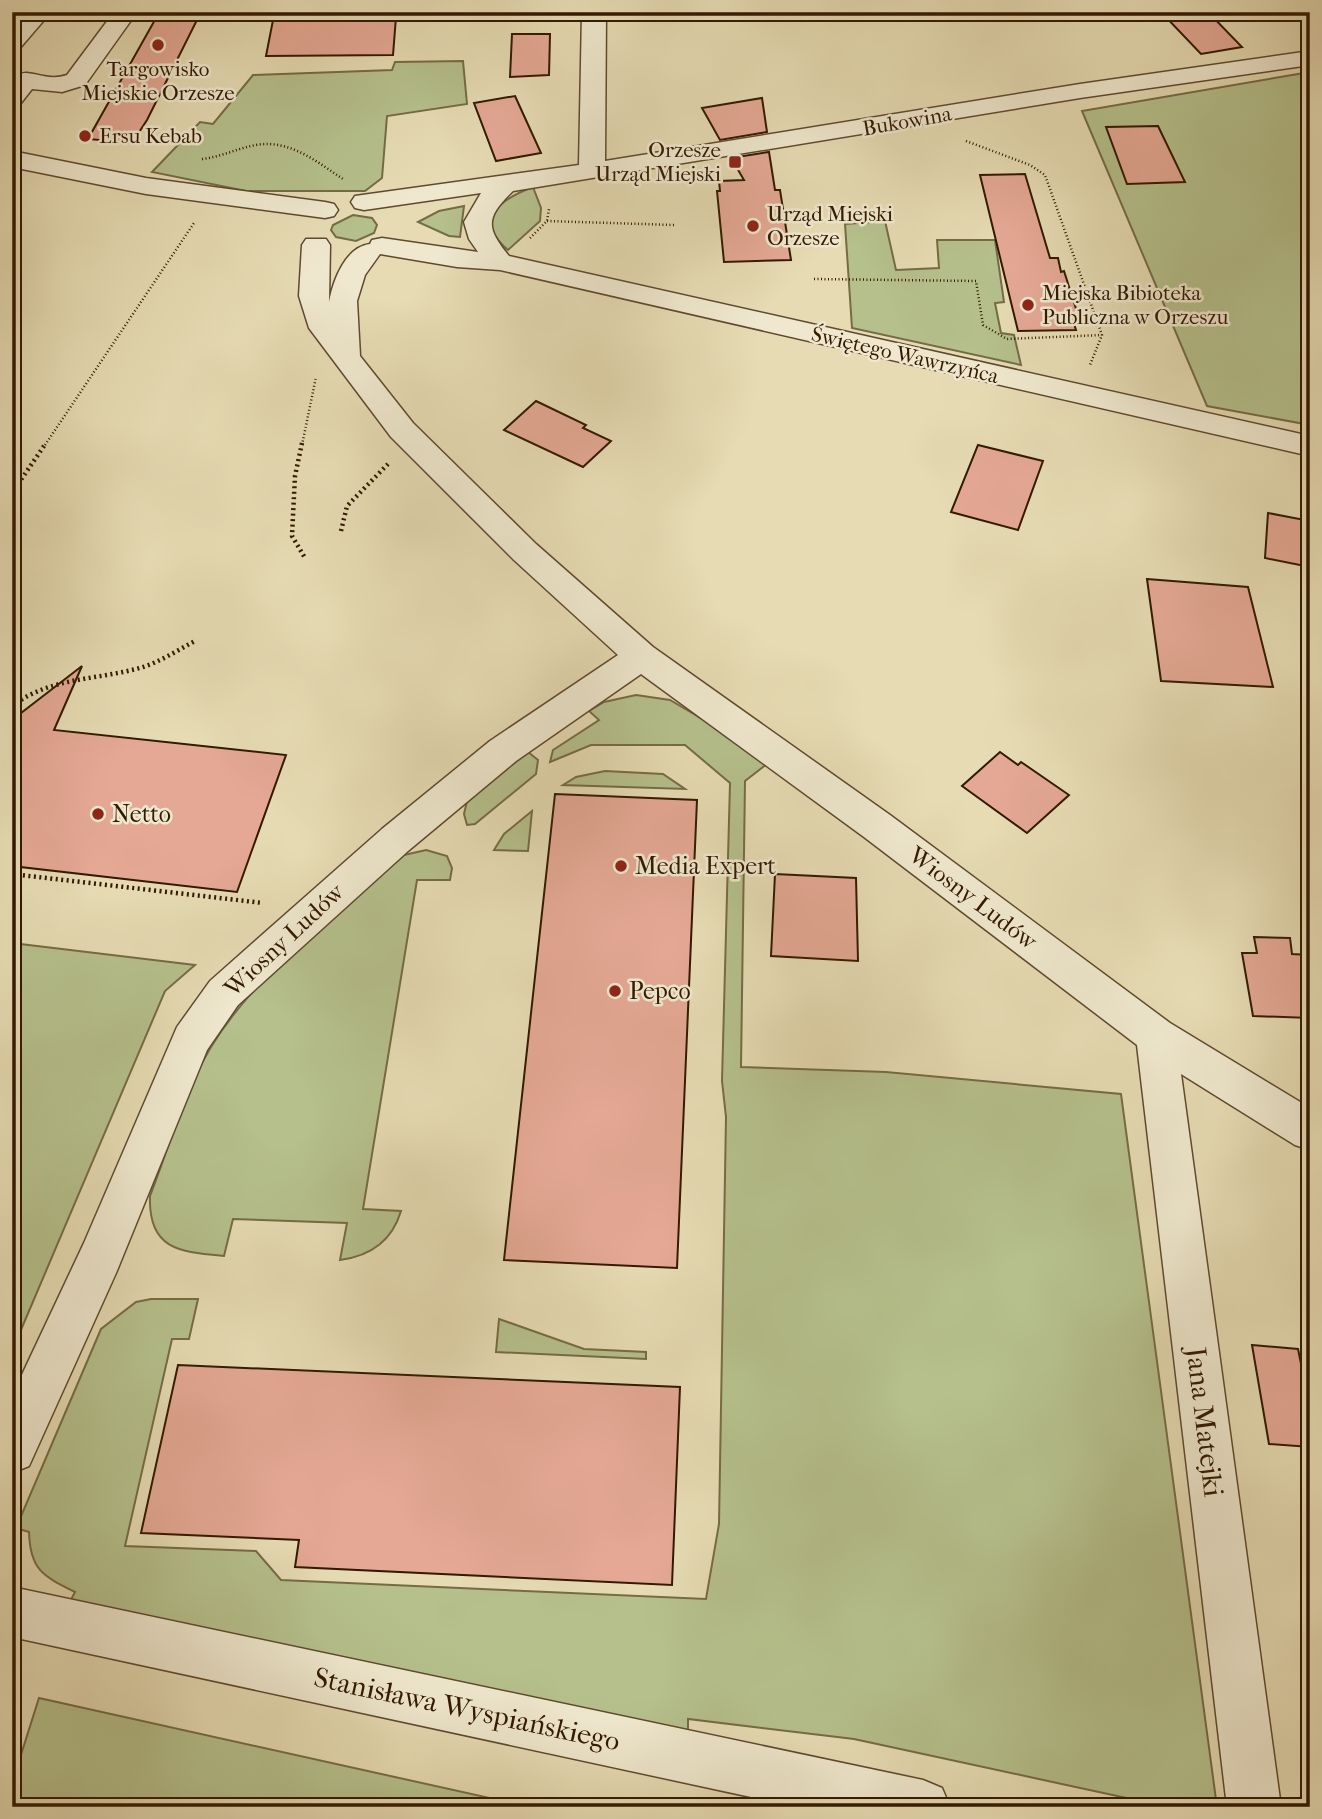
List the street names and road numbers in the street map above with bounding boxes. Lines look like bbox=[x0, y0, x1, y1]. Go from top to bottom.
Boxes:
street label: Bukowina bbox=[861, 101, 954, 141]
street label: Świętego Wawrzyńca bbox=[809, 322, 1001, 388]
street label: Wiosny Ludów bbox=[903, 840, 1043, 956]
street label: Wiosny Ludów bbox=[218, 877, 350, 1003]
street label: Jana Matejki bbox=[1179, 1343, 1231, 1499]
street label: Stanisława Wyspiańskiego bbox=[311, 1660, 623, 1758]

